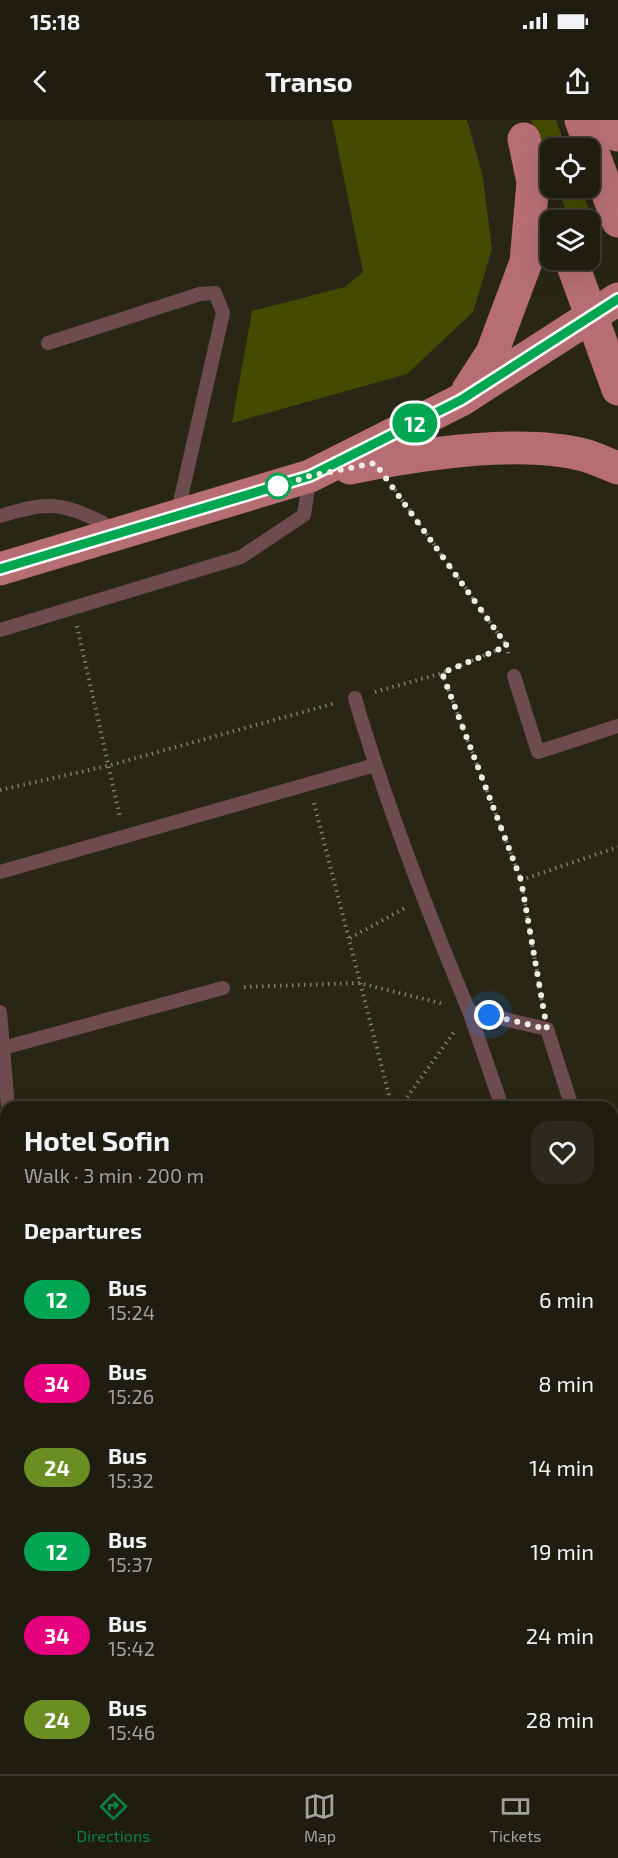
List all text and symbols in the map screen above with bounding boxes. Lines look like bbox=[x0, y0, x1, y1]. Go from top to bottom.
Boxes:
text: 15:18 bbox=[30, 8, 81, 34]
icon: back bbox=[24, 65, 57, 98]
text: Transo bbox=[265, 65, 353, 97]
icon: share bbox=[561, 65, 594, 98]
map controls bbox=[540, 138, 600, 270]
button: locate bbox=[540, 138, 600, 198]
button: layers bbox=[540, 210, 600, 270]
line badge: 12 bbox=[388, 404, 442, 442]
text: 12 bbox=[404, 411, 426, 436]
unlabelled marker bbox=[265, 473, 291, 499]
your location bbox=[474, 1000, 504, 1030]
button: heart bbox=[531, 1121, 594, 1184]
text: Hotel Sofin bbox=[24, 1123, 170, 1157]
text: Walk · 3 min · 200 m bbox=[24, 1163, 204, 1187]
text: Departures bbox=[24, 1217, 142, 1243]
text: Bus bbox=[108, 1274, 147, 1300]
text: 6 min bbox=[539, 1286, 594, 1312]
text: 12 bbox=[46, 1287, 68, 1312]
text: 15:24 bbox=[108, 1300, 155, 1324]
text: Bus bbox=[108, 1358, 147, 1384]
text: 8 min bbox=[538, 1370, 594, 1396]
text: 34 bbox=[44, 1371, 70, 1396]
text: 15:26 bbox=[108, 1384, 154, 1408]
text: Bus bbox=[108, 1442, 147, 1468]
text: 14 min bbox=[529, 1454, 594, 1480]
text: 24 bbox=[44, 1455, 70, 1480]
text: 15:32 bbox=[108, 1468, 154, 1492]
text: Bus bbox=[108, 1526, 147, 1552]
text: 19 min bbox=[530, 1538, 594, 1564]
text: 12 bbox=[46, 1539, 68, 1564]
text: 15:37 bbox=[108, 1552, 153, 1576]
text: Bus bbox=[108, 1610, 147, 1636]
text: 24 min bbox=[526, 1622, 594, 1648]
text: 34 bbox=[44, 1623, 70, 1648]
text: 15:42 bbox=[108, 1636, 155, 1660]
text: Bus bbox=[108, 1694, 147, 1720]
text: 28 min bbox=[526, 1706, 594, 1732]
text: 24 bbox=[44, 1707, 70, 1732]
text: 15:46 bbox=[108, 1720, 155, 1744]
tab: Directions bbox=[77, 1790, 150, 1845]
tab: Map bbox=[303, 1790, 336, 1845]
tab: Tickets bbox=[490, 1790, 541, 1845]

